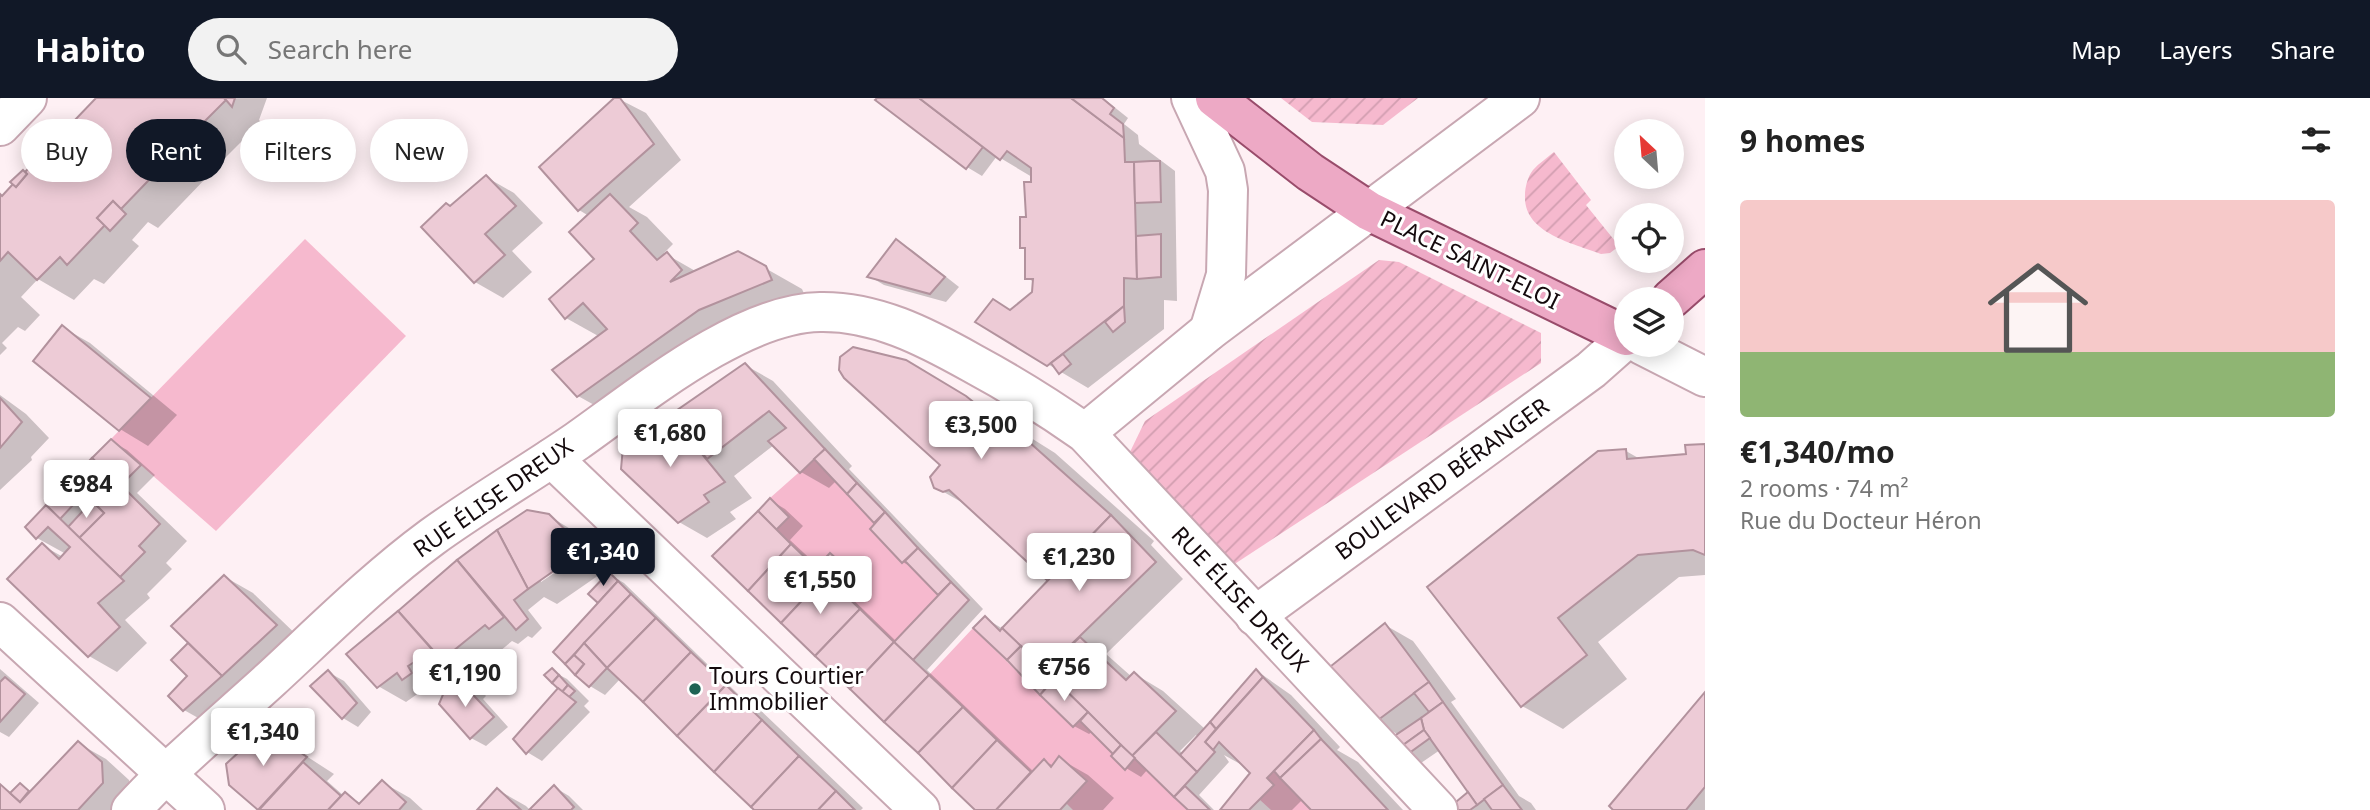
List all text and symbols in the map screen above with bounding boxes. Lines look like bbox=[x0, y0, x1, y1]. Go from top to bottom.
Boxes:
search box bbox=[188, 18, 678, 81]
text: Habito bbox=[35, 27, 146, 72]
icon: search bbox=[212, 30, 250, 68]
text: Search here bbox=[268, 31, 412, 67]
text: Map bbox=[2071, 33, 2121, 66]
text: Layers bbox=[2159, 33, 2233, 66]
text: Share bbox=[2271, 33, 2335, 66]
chip: Buy bbox=[21, 119, 112, 182]
chip: Rent bbox=[126, 119, 226, 182]
chip: Filters bbox=[240, 119, 356, 182]
chip: New bbox=[370, 119, 468, 182]
north arrow bbox=[1614, 119, 1684, 189]
map controls bbox=[1614, 119, 1684, 357]
text: 9 homes bbox=[1740, 120, 1865, 161]
icon: filters bbox=[2297, 121, 2335, 159]
street label: PLACE SAINT-ELOI bbox=[1376, 202, 1565, 316]
button: locate bbox=[1614, 203, 1684, 273]
icon: home bbox=[1975, 245, 2101, 371]
button: layers bbox=[1614, 287, 1684, 357]
street label: BOULEVARD BÉRANGER bbox=[1328, 390, 1555, 567]
pin: €3,500 bbox=[924, 402, 1038, 461]
text: €3,500 bbox=[945, 408, 1017, 440]
pin: €1,680 bbox=[613, 410, 727, 469]
text: €1,680 bbox=[634, 416, 706, 448]
street label: RUE ÉLISE DREUX bbox=[406, 430, 579, 564]
text: €1,340/mo bbox=[1740, 431, 1895, 472]
pin: €984 bbox=[45, 460, 127, 520]
text: €984 bbox=[60, 467, 112, 499]
text: 2 rooms · 74 m² bbox=[1740, 472, 1909, 504]
text: Rue du Docteur Héron bbox=[1740, 504, 1982, 536]
street label: RUE ÉLISE DREUX bbox=[1165, 519, 1317, 678]
pin: €1,340 bbox=[546, 528, 660, 588]
pin: €1,230 bbox=[1022, 533, 1136, 593]
text: €1,340 bbox=[567, 535, 639, 567]
text: €1,230 bbox=[1043, 540, 1115, 572]
pin: €1,550 bbox=[763, 556, 877, 616]
text: €1,550 bbox=[784, 563, 856, 595]
pin: €756 bbox=[1023, 644, 1105, 703]
pin: €1,190 bbox=[408, 650, 522, 709]
text: €756 bbox=[1038, 650, 1090, 682]
text: €1,190 bbox=[429, 656, 501, 688]
place label: Tours Courtier Immobilier bbox=[709, 659, 864, 717]
marker: Tours Courtier Immobilier bbox=[687, 681, 703, 697]
pin: €1,340 bbox=[206, 708, 320, 768]
text: €1,340 bbox=[227, 715, 299, 747]

